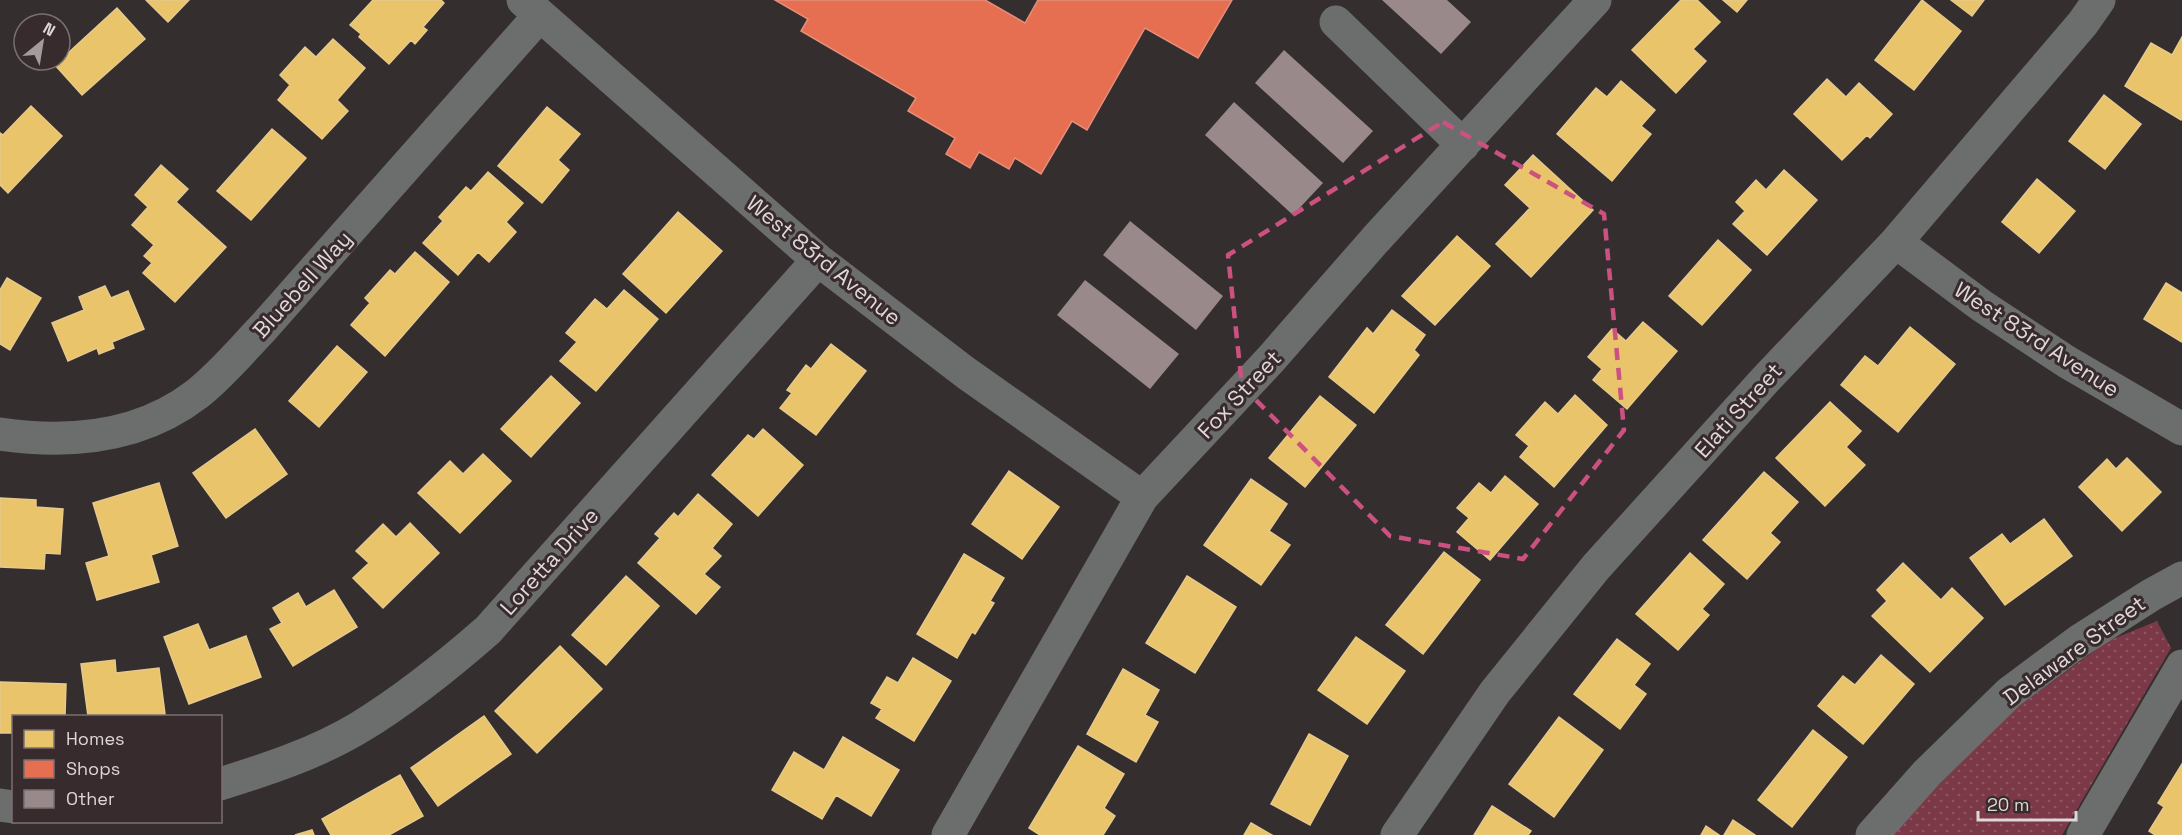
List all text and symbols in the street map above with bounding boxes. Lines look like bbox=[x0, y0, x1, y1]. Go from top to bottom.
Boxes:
north arrow bbox=[12, 12, 72, 72]
text: N bbox=[39, 18, 59, 41]
street label: West 83rd Avenue bbox=[741, 189, 907, 331]
street label: Bluebell Way bbox=[247, 225, 357, 343]
street label: West 83rd Avenue bbox=[1949, 275, 2125, 403]
street label: Fox Street bbox=[1191, 344, 1287, 444]
street label: Elati Street bbox=[1688, 357, 1788, 463]
street label: Loretta Drive bbox=[494, 502, 604, 620]
street label: Delaware Street bbox=[1997, 589, 2151, 711]
legend bbox=[12, 715, 222, 823]
text: Homes bbox=[66, 727, 125, 750]
text: Shops bbox=[66, 757, 120, 780]
scale bar bbox=[1978, 784, 2076, 822]
text: Other bbox=[66, 787, 115, 810]
text: 20 m bbox=[1987, 793, 2030, 816]

